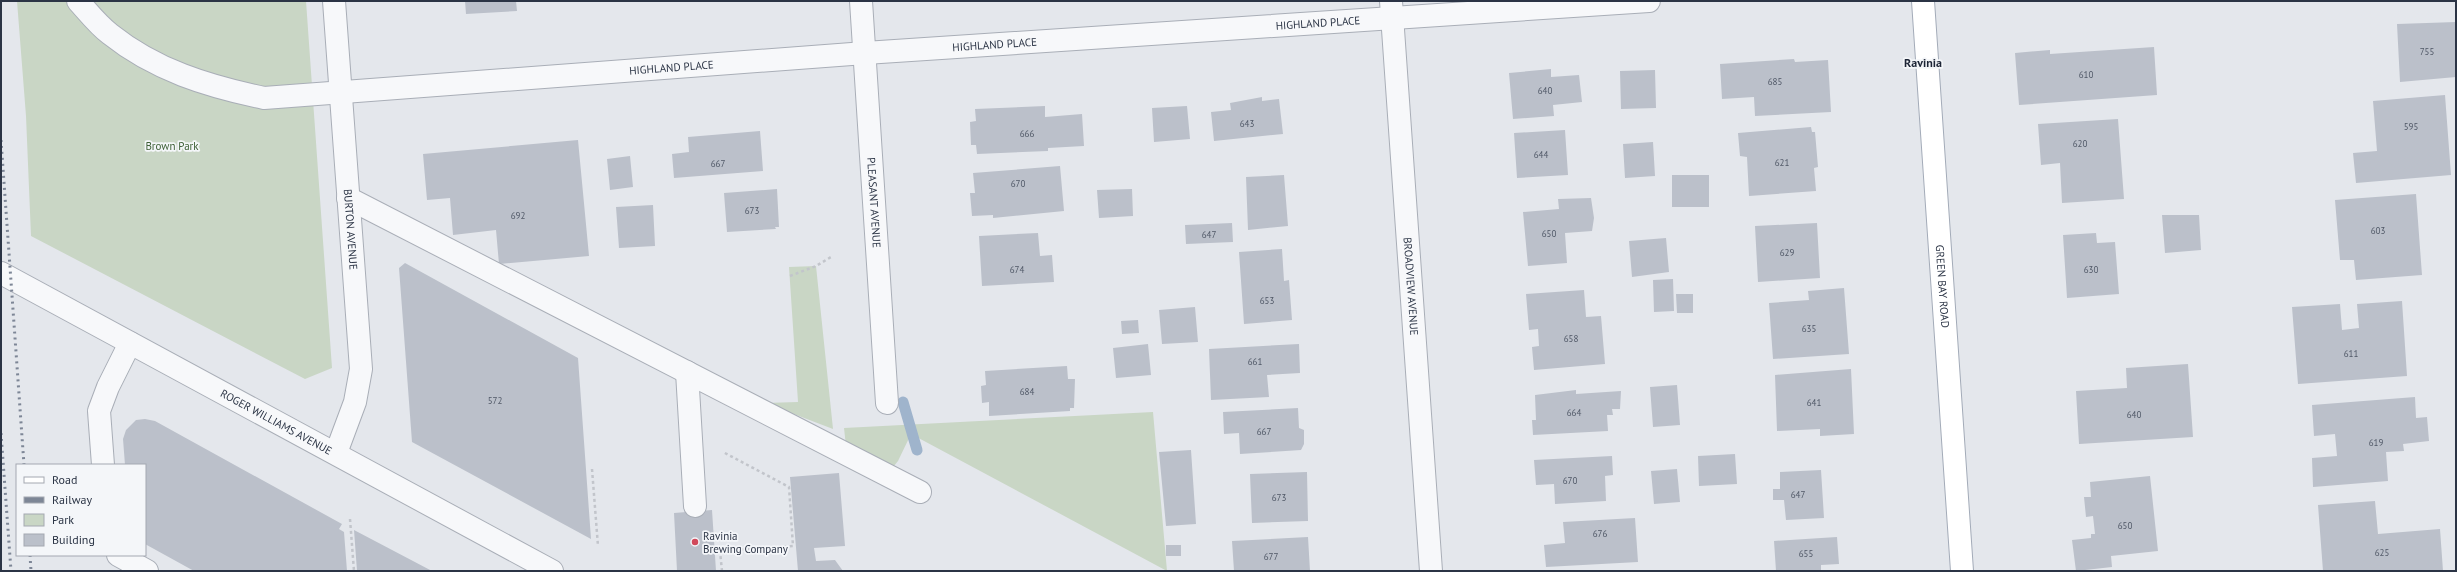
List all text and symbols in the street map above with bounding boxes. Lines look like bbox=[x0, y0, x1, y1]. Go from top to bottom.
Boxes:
street label: HIGHLAND PLACE bbox=[1275, 13, 1361, 33]
street label: HIGHLAND PLACE bbox=[952, 35, 1037, 54]
house number: 755 bbox=[2420, 46, 2434, 57]
district label: Ravinia bbox=[1904, 55, 1942, 70]
street label: HIGHLAND PLACE bbox=[629, 57, 714, 78]
house number: 610 bbox=[2079, 69, 2093, 80]
house number: 685 bbox=[1768, 76, 1782, 87]
house number: 640 bbox=[1538, 85, 1552, 96]
house number: 643 bbox=[1240, 118, 1254, 129]
house number: 595 bbox=[2404, 121, 2418, 132]
house number: 666 bbox=[1020, 128, 1034, 139]
house number: 620 bbox=[2073, 138, 2087, 149]
park label: Brown Park bbox=[145, 139, 199, 153]
house number: 644 bbox=[1534, 149, 1548, 160]
street label: PLEASANT AVENUE bbox=[864, 157, 884, 248]
house number: 621 bbox=[1775, 157, 1789, 168]
house number: 667 bbox=[711, 158, 725, 169]
house number: 670 bbox=[1011, 178, 1025, 189]
street label: BURTON AVENUE bbox=[341, 188, 361, 270]
house number: 673 bbox=[745, 205, 759, 216]
house number: 692 bbox=[511, 210, 525, 221]
house number: 603 bbox=[2371, 225, 2385, 236]
house number: 650 bbox=[1542, 228, 1556, 239]
house number: 647 bbox=[1202, 229, 1216, 240]
street label: BROADVIEW AVENUE bbox=[1401, 237, 1421, 336]
street label: GREEN BAY ROAD bbox=[1933, 244, 1952, 328]
house number: 629 bbox=[1780, 247, 1794, 258]
house number: 674 bbox=[1010, 264, 1024, 275]
house number: 630 bbox=[2084, 264, 2098, 275]
house number: 653 bbox=[1260, 295, 1274, 306]
house number: 635 bbox=[1802, 323, 1816, 334]
house number: 658 bbox=[1564, 333, 1578, 344]
house number: 611 bbox=[2344, 348, 2358, 359]
house number: 661 bbox=[1248, 356, 1262, 367]
street label: ROGER WILLIAMS AVENUE bbox=[218, 386, 335, 458]
house number: 684 bbox=[1020, 386, 1034, 397]
house number: 572 bbox=[488, 395, 502, 406]
house number: 641 bbox=[1807, 397, 1821, 408]
house number: 664 bbox=[1567, 407, 1581, 418]
house number: 640 bbox=[2127, 409, 2141, 420]
house number: 667 bbox=[1257, 426, 1271, 437]
house number: 619 bbox=[2369, 437, 2383, 448]
legend bbox=[16, 464, 146, 556]
text: Road bbox=[52, 472, 77, 487]
house number: 670 bbox=[1563, 475, 1577, 486]
house number: 647 bbox=[1791, 489, 1805, 500]
text: Railway bbox=[52, 492, 92, 507]
house number: 673 bbox=[1272, 492, 1286, 503]
text: Park bbox=[52, 512, 74, 527]
house number: 650 bbox=[2118, 520, 2132, 531]
house number: 676 bbox=[1593, 528, 1607, 539]
place label: Ravinia Brewing Company bbox=[703, 529, 789, 556]
text: Building bbox=[52, 532, 95, 547]
marker: Ravinia Brewing Company bbox=[690, 537, 700, 547]
house number: 625 bbox=[2375, 547, 2389, 558]
house number: 655 bbox=[1799, 548, 1813, 559]
house number: 677 bbox=[1264, 551, 1278, 562]

